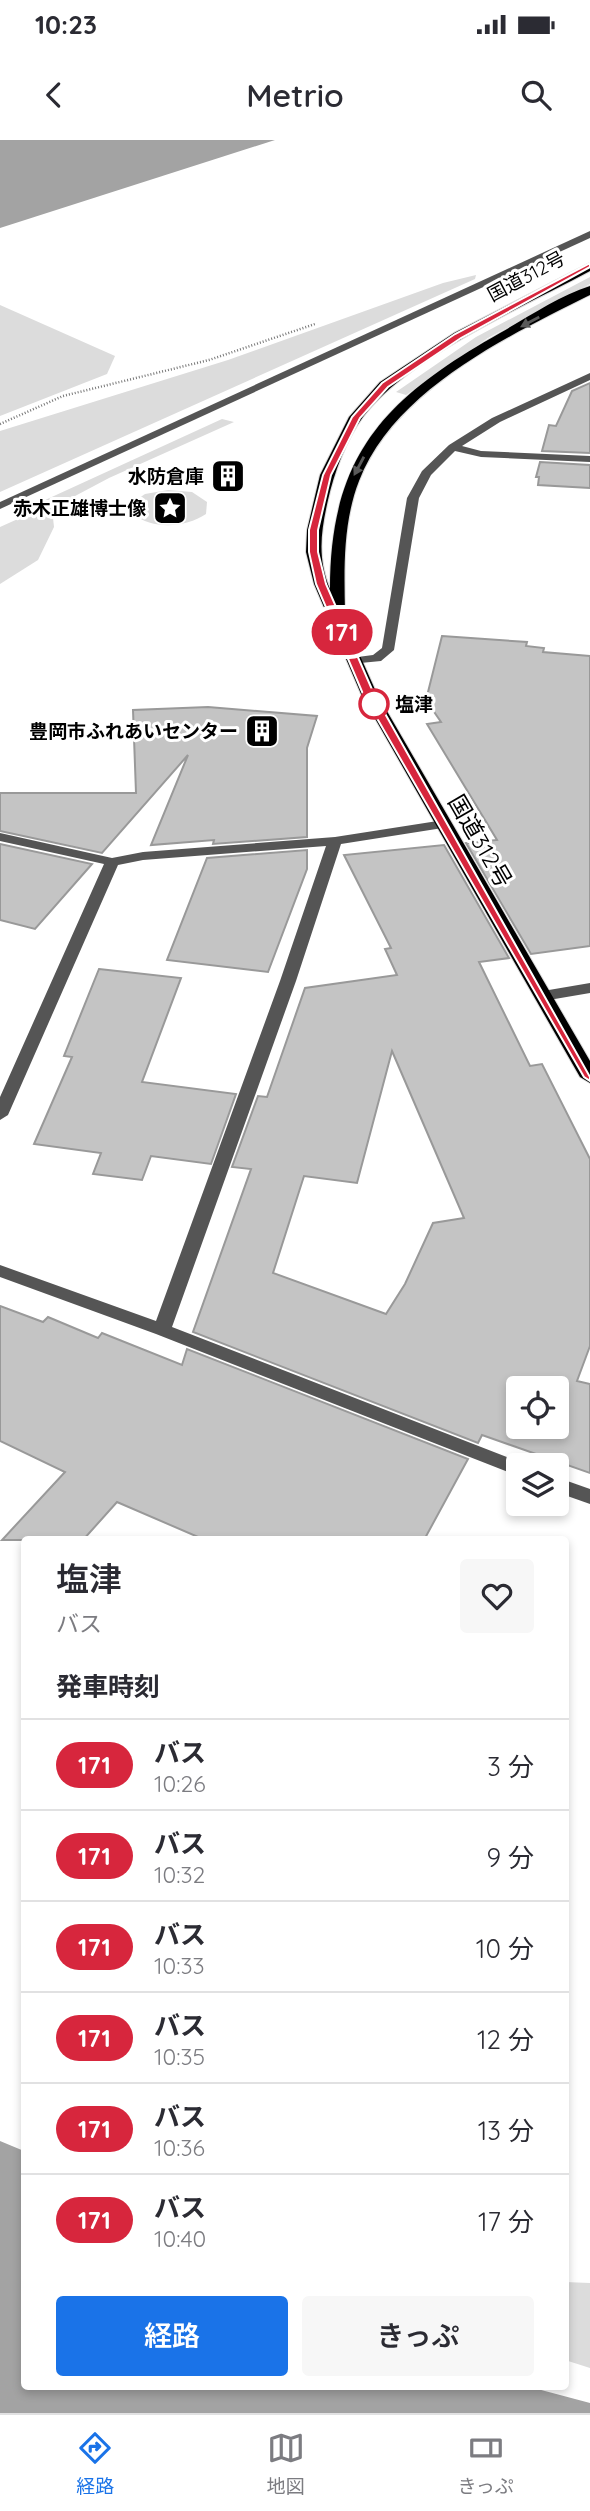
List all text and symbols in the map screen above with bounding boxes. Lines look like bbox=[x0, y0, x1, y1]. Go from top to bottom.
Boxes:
text: 10:23 bbox=[35, 8, 97, 41]
text: Metrio bbox=[246, 75, 344, 115]
icon: back bbox=[35, 76, 73, 114]
icon: search bbox=[517, 76, 555, 114]
street label: 国道312号 bbox=[483, 246, 569, 306]
one-way arrow bbox=[520, 316, 540, 328]
one-way arrow bbox=[353, 456, 364, 476]
building icon: 水防倉庫 bbox=[209, 457, 247, 495]
place label: 水防倉庫 bbox=[128, 464, 204, 488]
place icon: 赤木正雄博士像 bbox=[151, 489, 189, 527]
place label: 赤木正雄博士像 bbox=[13, 496, 146, 520]
line badge: 171 bbox=[302, 609, 382, 655]
text: 171 bbox=[326, 617, 358, 647]
marker: 塩津 bbox=[359, 689, 389, 719]
place label: 塩津 bbox=[395, 692, 433, 716]
building icon: 豊岡市ふれあいセンター bbox=[243, 712, 281, 750]
place label: 豊岡市ふれあいセンター bbox=[29, 719, 238, 743]
street label: 国道312号 bbox=[442, 789, 519, 892]
map controls bbox=[506, 1376, 569, 1516]
button: locate bbox=[506, 1376, 569, 1439]
button: layers bbox=[506, 1453, 569, 1516]
text: 塩津 bbox=[56, 1558, 122, 1599]
button: heart bbox=[460, 1559, 534, 1633]
text: バス bbox=[56, 1609, 102, 1638]
text: 発車時刻 bbox=[56, 1670, 160, 1703]
text: バス bbox=[154, 1736, 206, 1769]
text: 171 bbox=[78, 1750, 111, 1780]
text: 3 分 bbox=[487, 1750, 534, 1783]
text: 10:26 bbox=[154, 1769, 206, 1798]
text: バス bbox=[154, 1827, 206, 1860]
text: 171 bbox=[78, 1841, 111, 1871]
text: 9 分 bbox=[486, 1841, 534, 1874]
text: 10:32 bbox=[154, 1860, 205, 1889]
text: バス bbox=[154, 1918, 206, 1951]
text: 171 bbox=[78, 1932, 111, 1962]
text: 10 分 bbox=[476, 1932, 534, 1965]
text: 10:33 bbox=[154, 1951, 205, 1980]
text: バス bbox=[154, 2009, 206, 2042]
text: 171 bbox=[78, 2023, 111, 2053]
text: 12 分 bbox=[477, 2023, 534, 2056]
text: 10:35 bbox=[154, 2042, 205, 2071]
text: バス bbox=[154, 2100, 206, 2133]
text: 171 bbox=[78, 2114, 111, 2144]
text: 13 分 bbox=[478, 2114, 534, 2147]
text: 10:36 bbox=[154, 2133, 205, 2162]
text: バス bbox=[154, 2191, 206, 2224]
text: 171 bbox=[78, 2205, 111, 2235]
text: 17 分 bbox=[478, 2205, 534, 2238]
text: 10:40 bbox=[154, 2224, 206, 2253]
button: 経路 bbox=[56, 2296, 288, 2376]
button: きっぷ bbox=[302, 2296, 534, 2376]
tab: 経路 bbox=[76, 2429, 114, 2498]
tab: 地図 bbox=[267, 2429, 305, 2498]
tab: きっぷ bbox=[457, 2429, 514, 2498]

